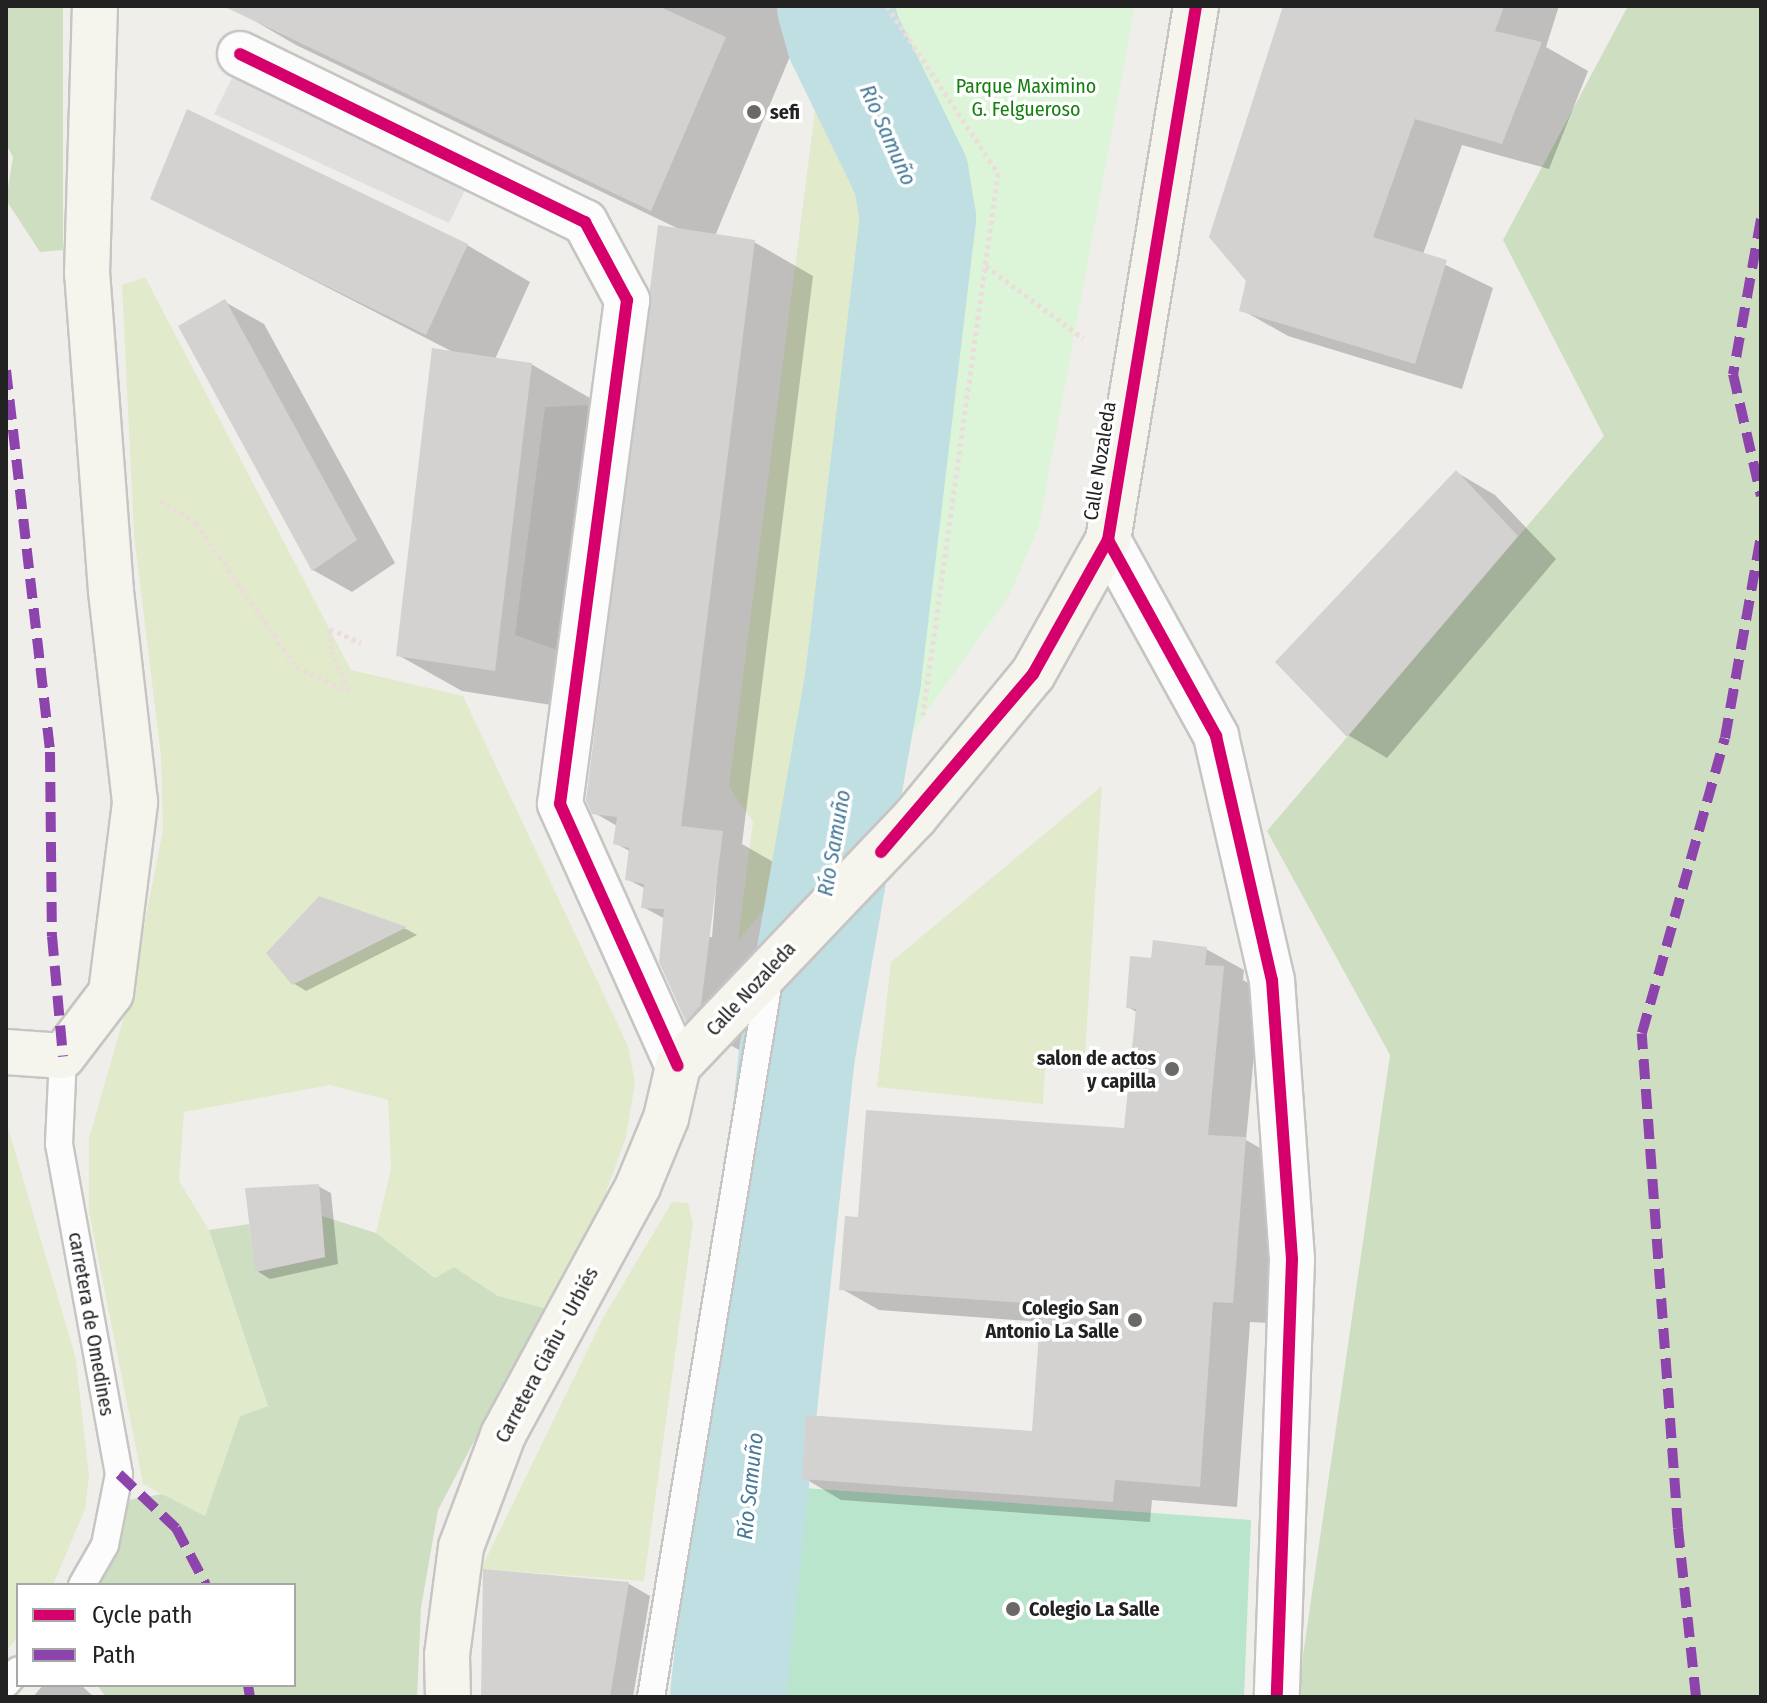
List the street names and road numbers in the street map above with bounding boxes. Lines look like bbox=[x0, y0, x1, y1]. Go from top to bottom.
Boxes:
street label: Calle Nozaleda bbox=[1079, 400, 1121, 522]
street label: Calle Nozaleda bbox=[701, 937, 801, 1041]
street label: carretera de Omedines bbox=[63, 1230, 119, 1418]
street label: Carretera Ciañu - Urbiés bbox=[490, 1263, 604, 1447]

